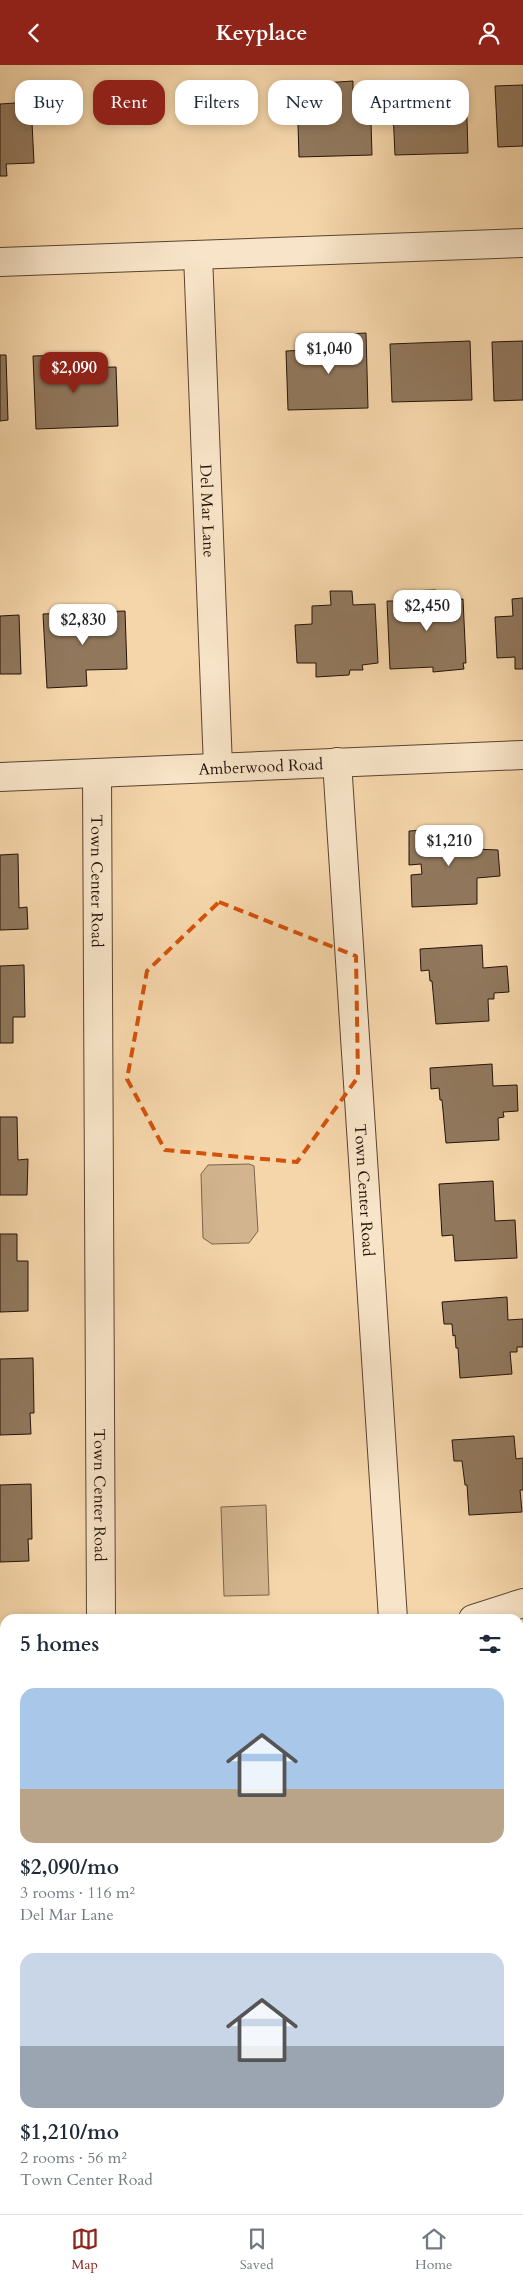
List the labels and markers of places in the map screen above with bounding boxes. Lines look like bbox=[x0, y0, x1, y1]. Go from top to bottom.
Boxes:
pin: $1,040 bbox=[288, 333, 370, 375]
pin: $2,090 bbox=[33, 351, 115, 394]
pin: $2,450 bbox=[386, 589, 468, 632]
pin: $2,830 bbox=[42, 603, 124, 646]
pin: $1,210 bbox=[408, 825, 490, 867]

